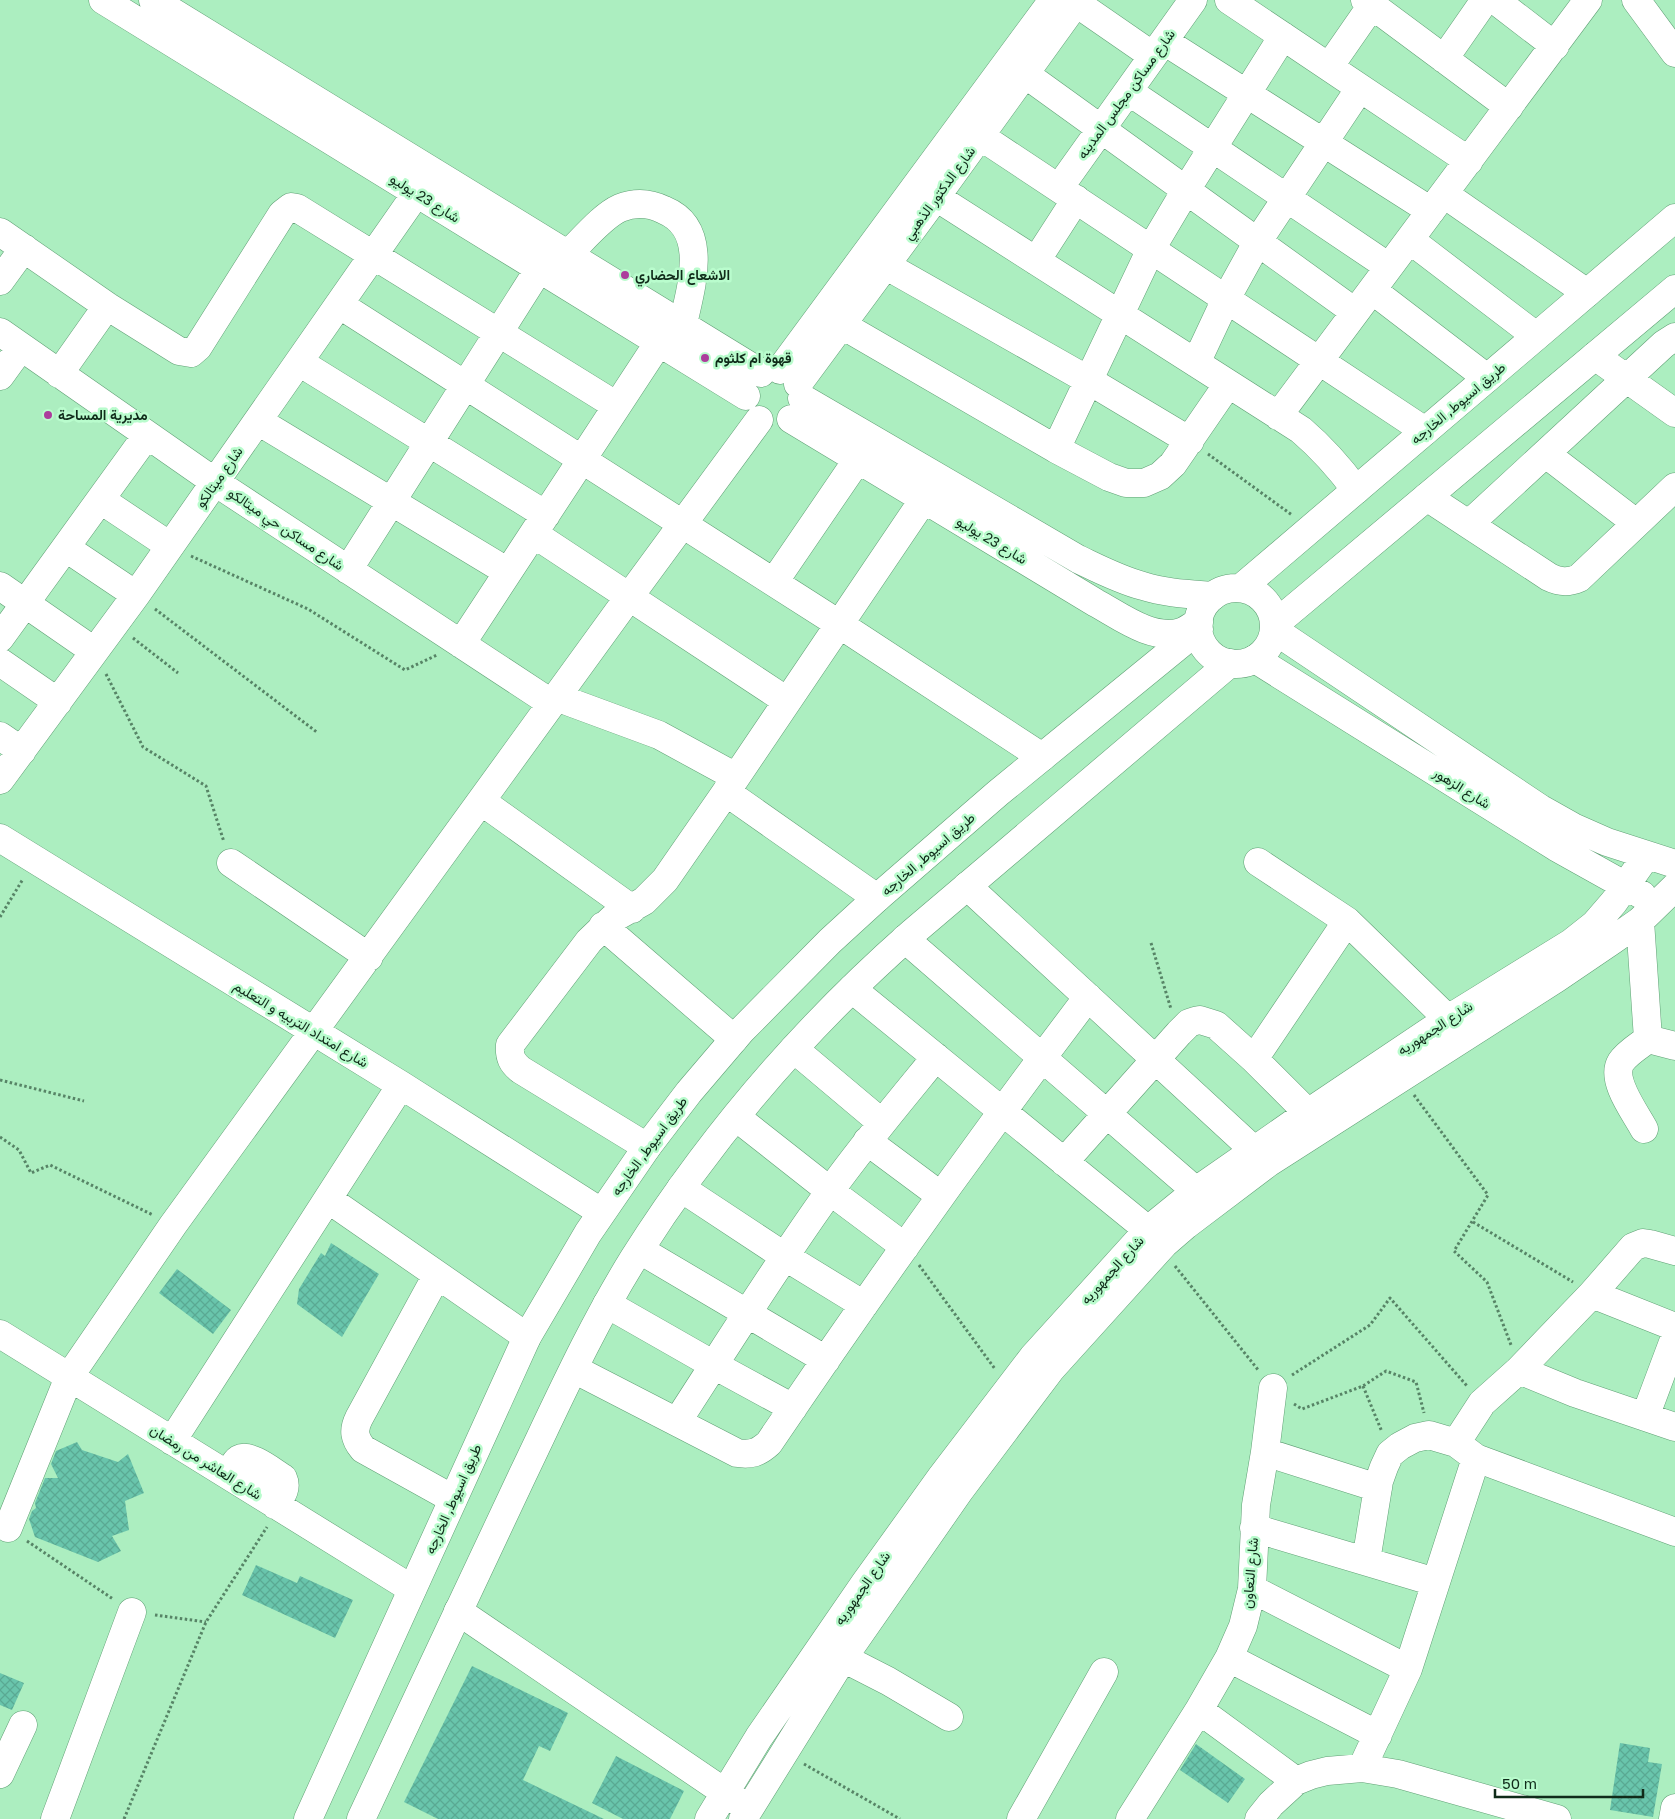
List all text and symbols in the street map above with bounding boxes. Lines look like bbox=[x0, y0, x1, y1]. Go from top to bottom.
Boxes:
street label: شارع مساكن مجلس المدينه bbox=[1073, 26, 1181, 163]
street label: شارع الدكتور الذهبي bbox=[899, 143, 982, 245]
street label: شارع 23 يوليو bbox=[386, 169, 463, 228]
place label: الاشعاع الحضاري bbox=[635, 266, 730, 287]
marker: الاشعاع الحضاري bbox=[619, 269, 631, 281]
place label: قهوة ام كلثوم bbox=[715, 349, 792, 367]
marker: قهوة ام كلثوم bbox=[699, 352, 711, 364]
street label: طريق اسيوط, الخارجه bbox=[1407, 358, 1509, 448]
place label: مديرية المساحة bbox=[58, 406, 148, 424]
marker: مديرية المساحة bbox=[42, 409, 54, 421]
street label: شارع ميتالكو bbox=[191, 443, 248, 512]
street label: شارع مساكن حي ميتالكو bbox=[223, 484, 347, 577]
street label: شارع 23 يوليو bbox=[953, 512, 1030, 570]
street label: شارع الزهور bbox=[1428, 763, 1494, 814]
street label: طريق اسيوط, الخارجه bbox=[877, 808, 979, 900]
street label: شارع امتداد التربيه و التعليم bbox=[229, 977, 372, 1073]
street label: شارع الجمهوريه bbox=[1394, 997, 1477, 1061]
street label: طريق اسيوط, الخارجه bbox=[607, 1093, 691, 1199]
street label: شارع الجمهوريه bbox=[1076, 1232, 1149, 1309]
street label: شارع العاشر من رمضان bbox=[146, 1420, 265, 1505]
street label: طريق اسيوط, الخارجه bbox=[421, 1441, 485, 1557]
street label: شارع التعاون bbox=[1238, 1537, 1264, 1609]
street label: شارع الجمهوريه bbox=[830, 1548, 896, 1630]
scale bar bbox=[1495, 1766, 1642, 1798]
text: 50 m bbox=[1502, 1774, 1537, 1792]

